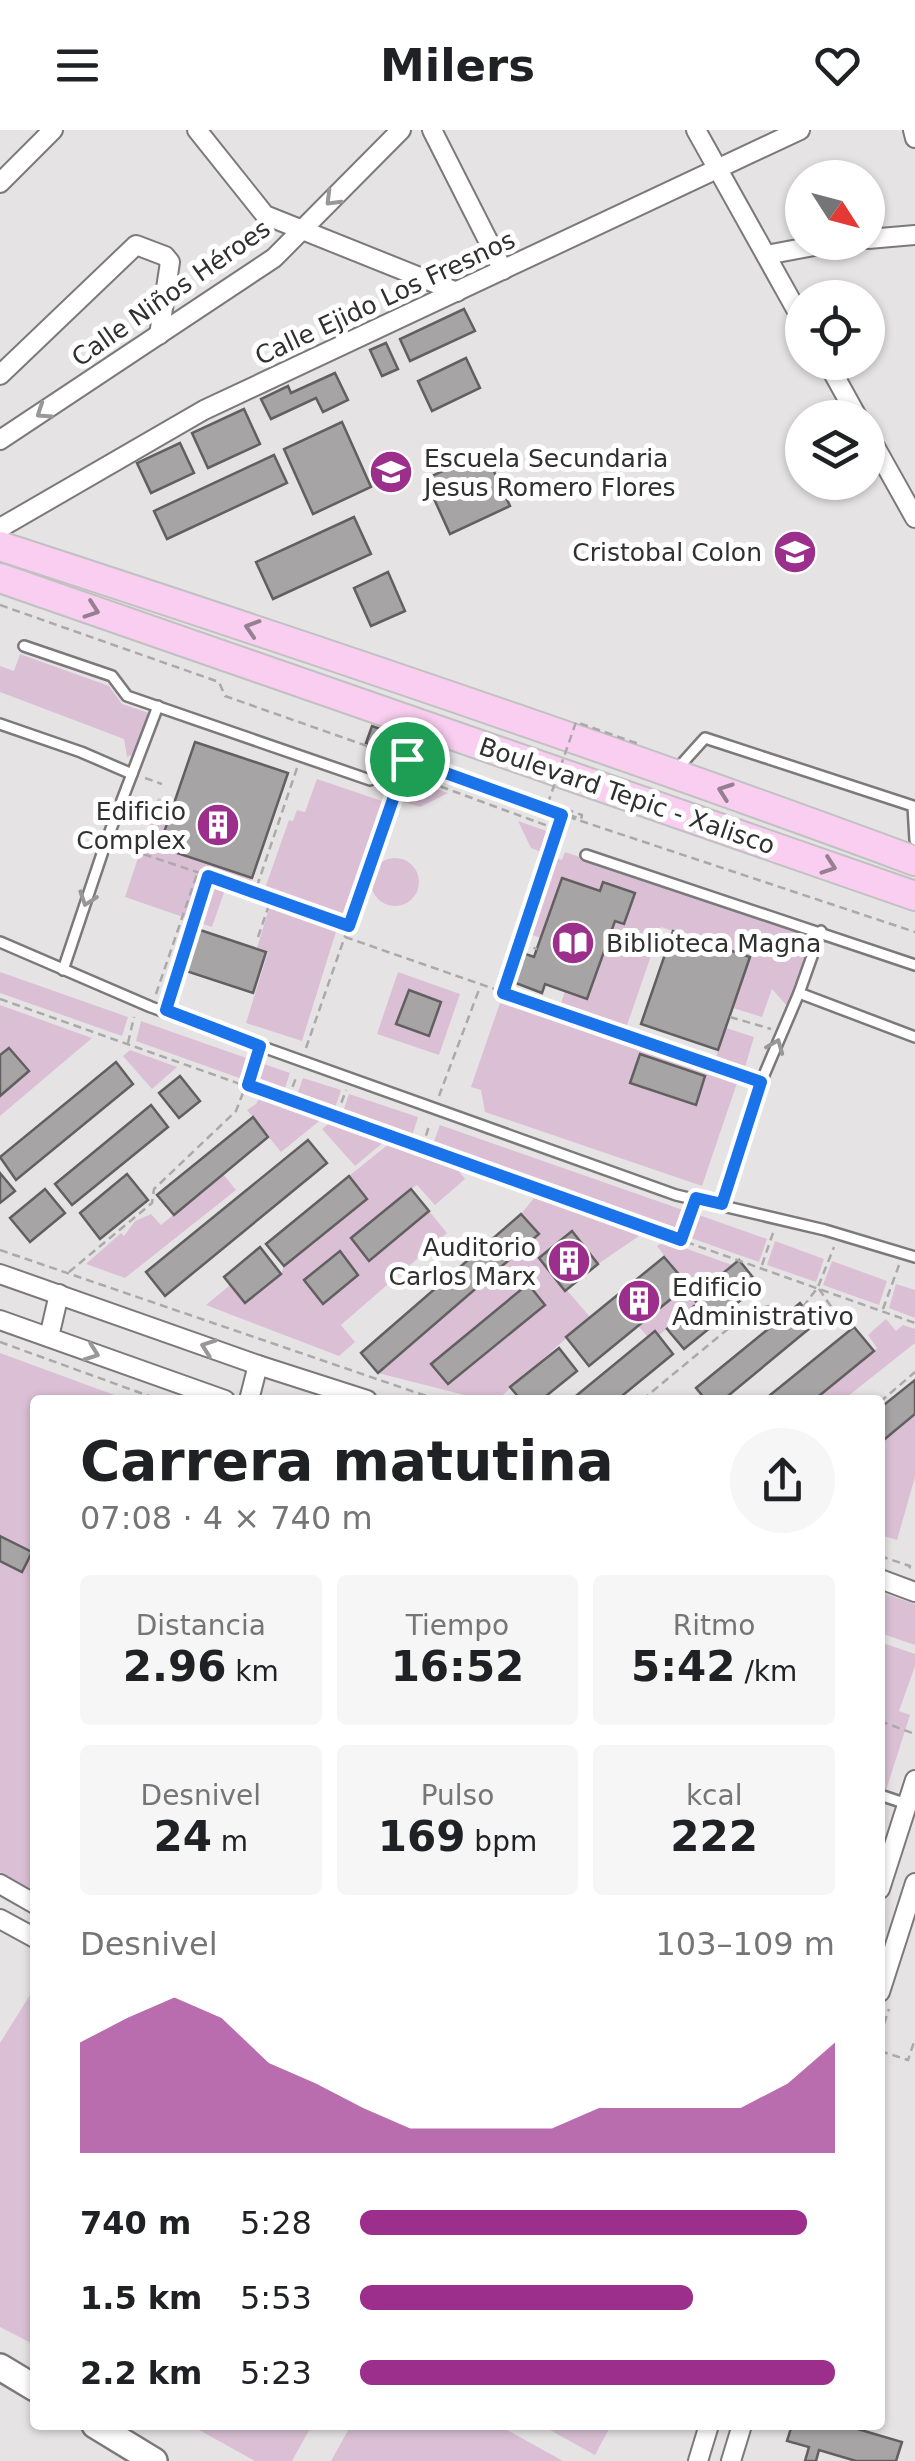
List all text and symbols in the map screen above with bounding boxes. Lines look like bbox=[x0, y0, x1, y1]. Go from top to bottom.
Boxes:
icon: menu bbox=[50, 38, 105, 93]
icon: heart bbox=[810, 38, 865, 93]
text: Milers bbox=[380, 39, 535, 92]
north arrow bbox=[785, 160, 885, 260]
map controls bbox=[785, 160, 885, 500]
one-way arrow bbox=[326, 188, 344, 206]
street label: Calle Niños Héroes bbox=[66, 214, 276, 372]
street label: Calle Ejido Los Fresnos bbox=[250, 225, 520, 371]
button: locate bbox=[785, 280, 885, 380]
one-way arrow bbox=[36, 399, 54, 418]
button: layers bbox=[785, 400, 885, 500]
place label: Escuela Secundaria Jesus Romero Flores bbox=[422, 444, 676, 502]
school or university icon: Escuela Secundaria Jesus Romero Flores bbox=[368, 449, 414, 495]
school or university icon: Cristobal Colon bbox=[772, 529, 818, 575]
place label: Cristobal Colon bbox=[572, 538, 762, 567]
one-way arrow bbox=[83, 598, 100, 619]
one-way arrow bbox=[245, 620, 262, 640]
pin bbox=[365, 717, 450, 802]
icon: arrive bbox=[380, 732, 435, 787]
street label: Boulevard Tepic - Xalisco bbox=[475, 732, 779, 860]
one-way arrow bbox=[718, 782, 735, 803]
place label: Edificio Complex bbox=[76, 797, 186, 855]
building icon: Edificio Complex bbox=[195, 802, 241, 848]
one-way arrow bbox=[819, 854, 836, 875]
one-way arrow bbox=[78, 889, 99, 906]
library icon: Biblioteca Magna bbox=[550, 920, 596, 966]
place label: Biblioteca Magna bbox=[606, 929, 821, 958]
one-way arrow bbox=[765, 1038, 785, 1056]
place label: Auditorio Carlos Marx bbox=[388, 1233, 536, 1291]
building icon: Auditorio Carlos Marx bbox=[546, 1238, 592, 1284]
place label: Edificio Administrativo bbox=[672, 1273, 854, 1331]
building icon: Edificio Administrativo bbox=[616, 1278, 662, 1324]
one-way arrow bbox=[200, 1338, 217, 1359]
one-way arrow bbox=[82, 1341, 99, 1361]
button: share bbox=[730, 1428, 835, 1533]
text: Carrera matutina bbox=[80, 1429, 614, 1493]
text: 07:08 · 4 × 740 m bbox=[80, 1499, 373, 1537]
text: Distancia bbox=[136, 1609, 266, 1642]
text: Tiempo bbox=[406, 1609, 509, 1642]
text: Ritmo bbox=[673, 1609, 755, 1642]
text: 2.96 bbox=[123, 1642, 226, 1691]
text: 16:52 bbox=[391, 1642, 524, 1691]
text: 5:42 bbox=[631, 1642, 735, 1691]
text: km bbox=[226, 1655, 279, 1688]
text: /km bbox=[735, 1655, 797, 1688]
text: Desnivel bbox=[141, 1779, 261, 1812]
text: Pulso bbox=[421, 1779, 494, 1812]
text: kcal bbox=[686, 1779, 742, 1812]
text: 24 bbox=[154, 1812, 212, 1861]
text: 169 bbox=[378, 1812, 465, 1861]
text: 222 bbox=[670, 1812, 758, 1861]
text: m bbox=[212, 1825, 248, 1858]
text: bpm bbox=[465, 1825, 537, 1858]
text: Desnivel bbox=[80, 1925, 218, 1963]
text: 103–109 m bbox=[656, 1925, 835, 1963]
text: 740 m bbox=[80, 2204, 191, 2242]
text: 5:28 bbox=[240, 2204, 312, 2242]
text: 1.5 km bbox=[80, 2279, 202, 2317]
text: 5:53 bbox=[240, 2279, 312, 2317]
text: 2.2 km bbox=[80, 2354, 202, 2392]
text: 5:23 bbox=[240, 2354, 312, 2392]

